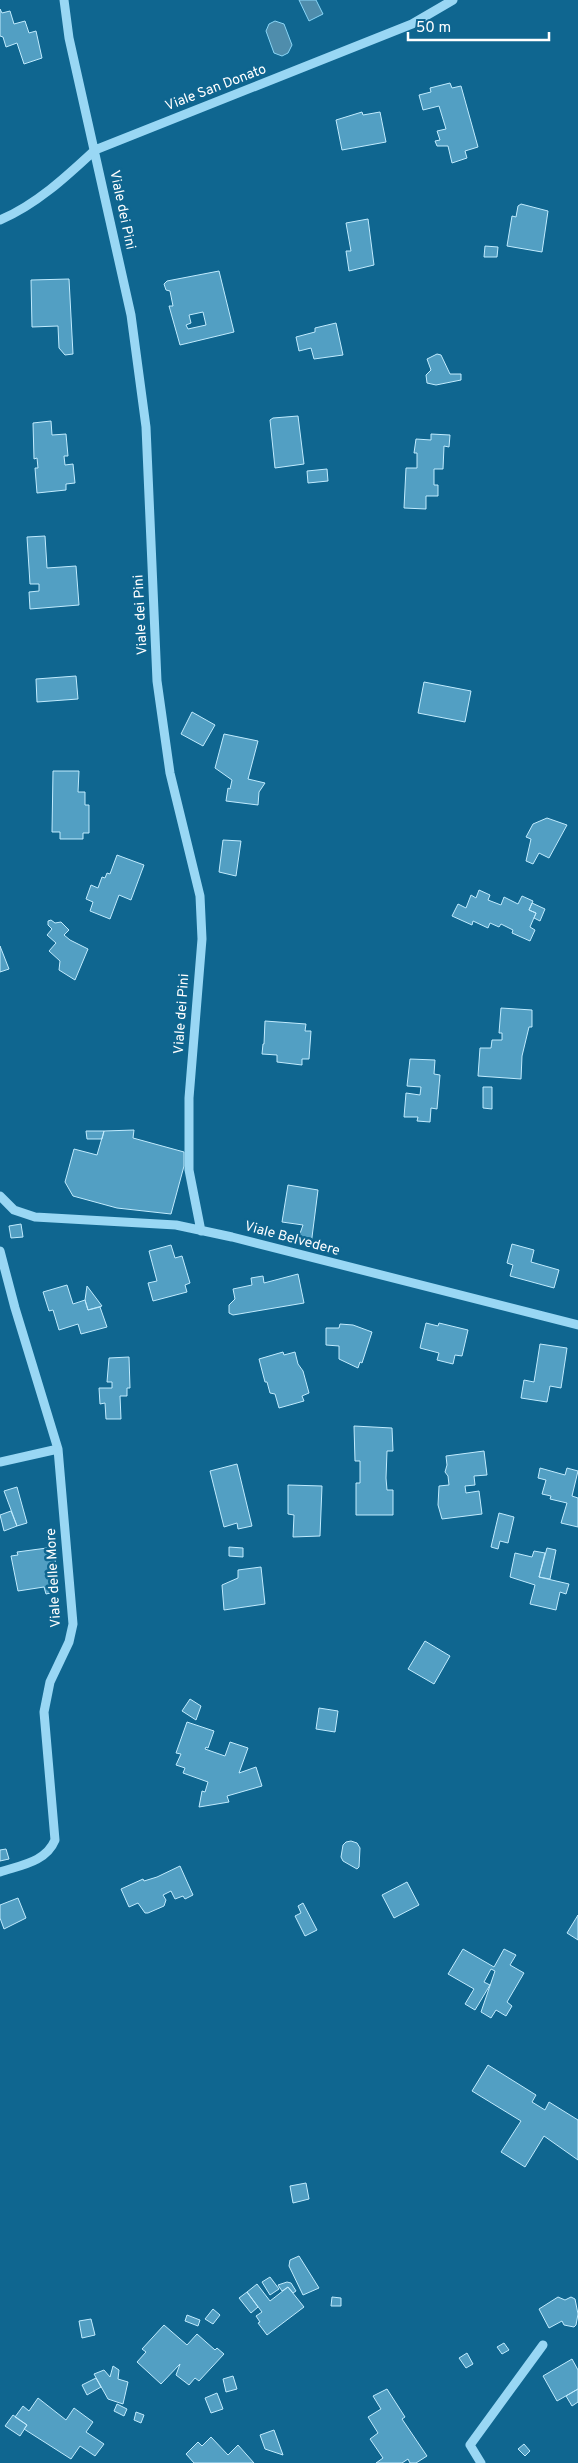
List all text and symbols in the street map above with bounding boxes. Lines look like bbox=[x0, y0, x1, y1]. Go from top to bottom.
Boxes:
scale bar bbox=[408, 10, 549, 42]
text: 50 m bbox=[416, 19, 451, 38]
street label: Viale San Donato bbox=[163, 61, 269, 115]
street label: Viale dei Pini bbox=[105, 169, 139, 251]
street label: Viale dei Pini bbox=[130, 574, 152, 656]
street label: Viale dei Pini bbox=[171, 973, 193, 1055]
street label: Viale Belvedere bbox=[242, 1218, 342, 1260]
street label: Viale delle More bbox=[43, 1528, 65, 1628]

